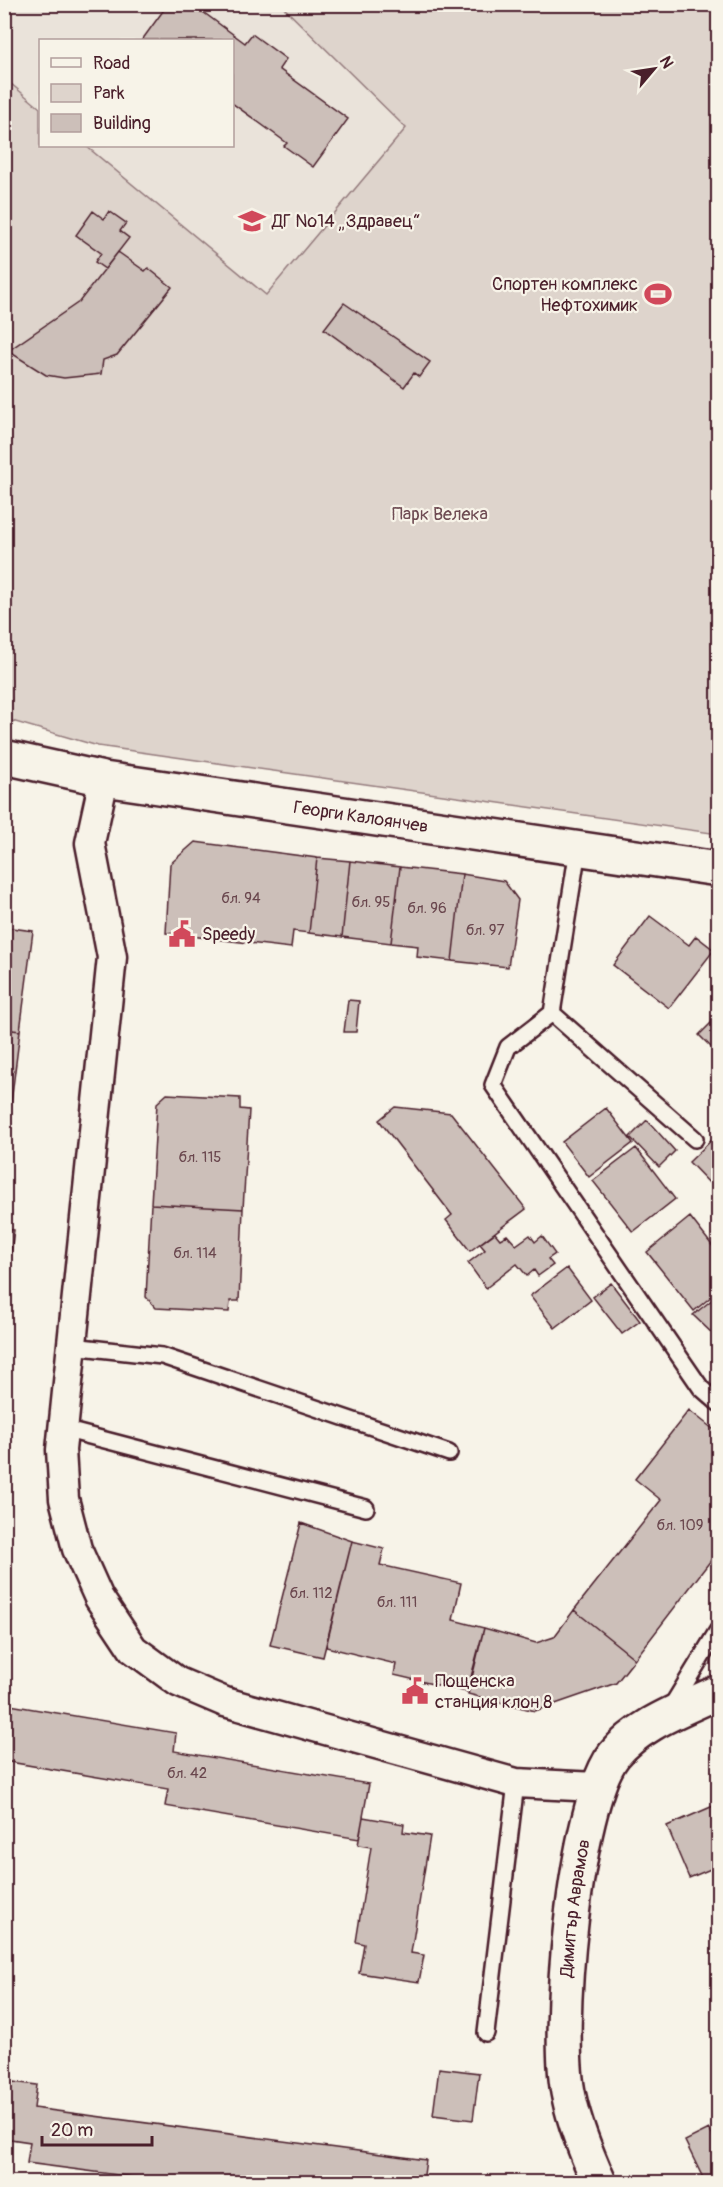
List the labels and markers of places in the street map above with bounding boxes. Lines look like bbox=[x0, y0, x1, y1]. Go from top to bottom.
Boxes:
school or university icon: ДГ №14 „Здравец“ bbox=[237, 206, 267, 236]
place label: ДГ №14 „Здравец“ bbox=[271, 210, 421, 233]
place label: Спортен комплекс Нефтохимик bbox=[492, 273, 638, 317]
sports icon: Спортен комплекс Нефтохимик bbox=[643, 279, 673, 309]
public building icon: Speedy bbox=[167, 919, 197, 949]
place label: Speedy bbox=[202, 923, 256, 946]
place label: Пощенска станция клон 8 bbox=[435, 1670, 552, 1714]
public building icon: Пощенска станция клон 8 bbox=[400, 1676, 430, 1706]

